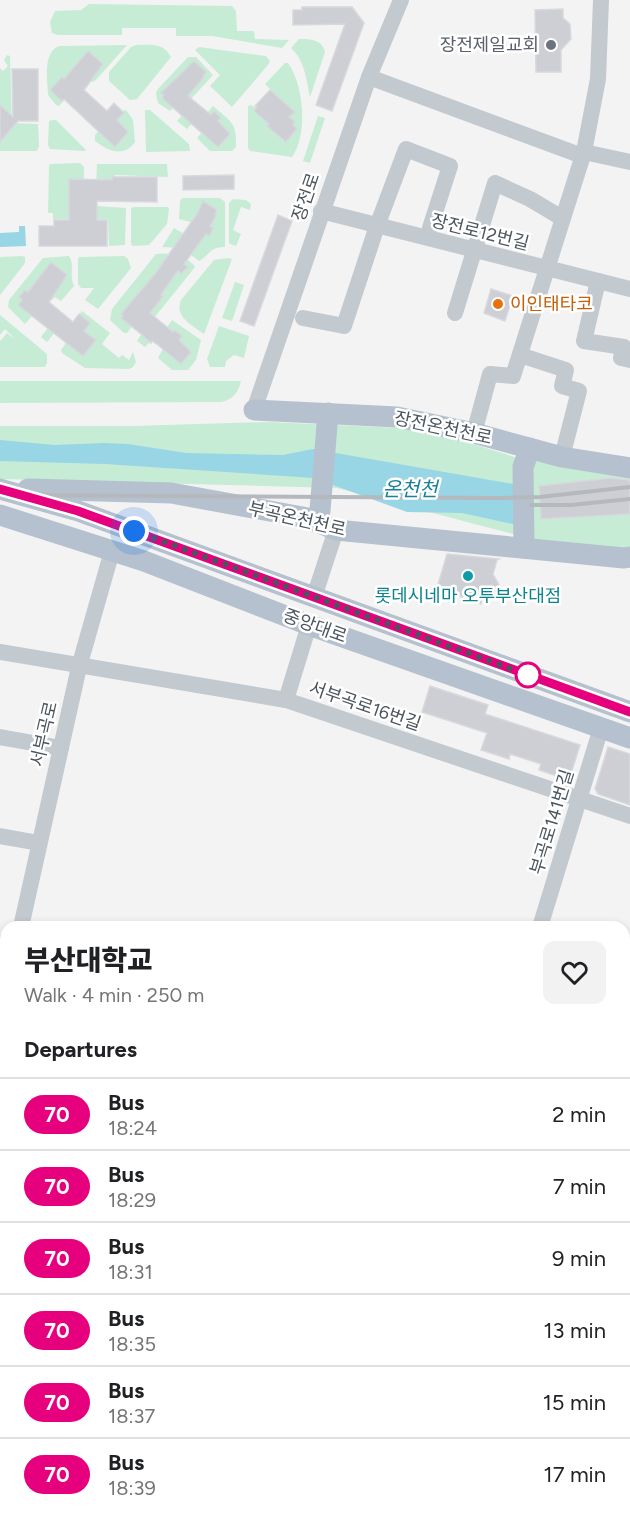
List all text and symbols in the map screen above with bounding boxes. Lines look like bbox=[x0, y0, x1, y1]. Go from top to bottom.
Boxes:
place label: 장전제일교회 bbox=[440, 34, 539, 56]
marker: 장전제일교회 bbox=[544, 38, 558, 52]
street label: 장전로 bbox=[288, 170, 324, 224]
street label: 장전로12번길 bbox=[429, 209, 531, 255]
place label: 이인태타코 bbox=[510, 293, 593, 315]
marker: 이인태타코 bbox=[491, 297, 505, 311]
street label: 장전온천천로 bbox=[392, 407, 494, 449]
water label: 온천천 bbox=[382, 477, 440, 501]
street label: 부곡온천천로 bbox=[246, 497, 348, 541]
your location bbox=[119, 516, 149, 546]
marker: 롯데시네마 오투부산대점 bbox=[461, 569, 475, 583]
place label: 롯데시네마 오투부산대점 bbox=[375, 585, 561, 607]
street label: 중앙대로 bbox=[280, 604, 350, 648]
unlabelled marker bbox=[515, 662, 541, 688]
street label: 서부곡로16번길 bbox=[306, 677, 424, 735]
street label: 서부곡로 bbox=[26, 699, 62, 769]
street label: 부곡로141번길 bbox=[526, 767, 578, 877]
button: heart bbox=[543, 941, 606, 1004]
text: 부산대학교 bbox=[24, 943, 153, 977]
text: Walk · 4 min · 250 m bbox=[24, 983, 204, 1007]
text: Departures bbox=[24, 1036, 137, 1063]
text: Bus bbox=[108, 1089, 144, 1116]
text: 2 min bbox=[552, 1101, 606, 1128]
text: 70 bbox=[44, 1102, 70, 1127]
text: 18:24 bbox=[108, 1116, 157, 1140]
text: Bus bbox=[108, 1161, 144, 1188]
text: 7 min bbox=[553, 1173, 606, 1200]
text: 70 bbox=[44, 1174, 70, 1199]
text: 18:29 bbox=[108, 1188, 156, 1212]
text: Bus bbox=[108, 1233, 144, 1260]
text: 9 min bbox=[552, 1245, 606, 1272]
text: 70 bbox=[44, 1246, 70, 1271]
text: 18:31 bbox=[108, 1260, 153, 1284]
text: Bus bbox=[108, 1305, 144, 1332]
text: 13 min bbox=[543, 1317, 606, 1344]
text: 70 bbox=[44, 1318, 70, 1343]
text: 18:35 bbox=[108, 1332, 156, 1356]
text: Bus bbox=[108, 1377, 144, 1404]
text: 15 min bbox=[543, 1389, 606, 1416]
text: 70 bbox=[44, 1390, 70, 1415]
text: 18:37 bbox=[108, 1404, 155, 1428]
text: Bus bbox=[108, 1449, 144, 1476]
text: 17 min bbox=[544, 1461, 606, 1488]
text: 70 bbox=[44, 1462, 70, 1487]
text: 18:39 bbox=[108, 1476, 156, 1500]

